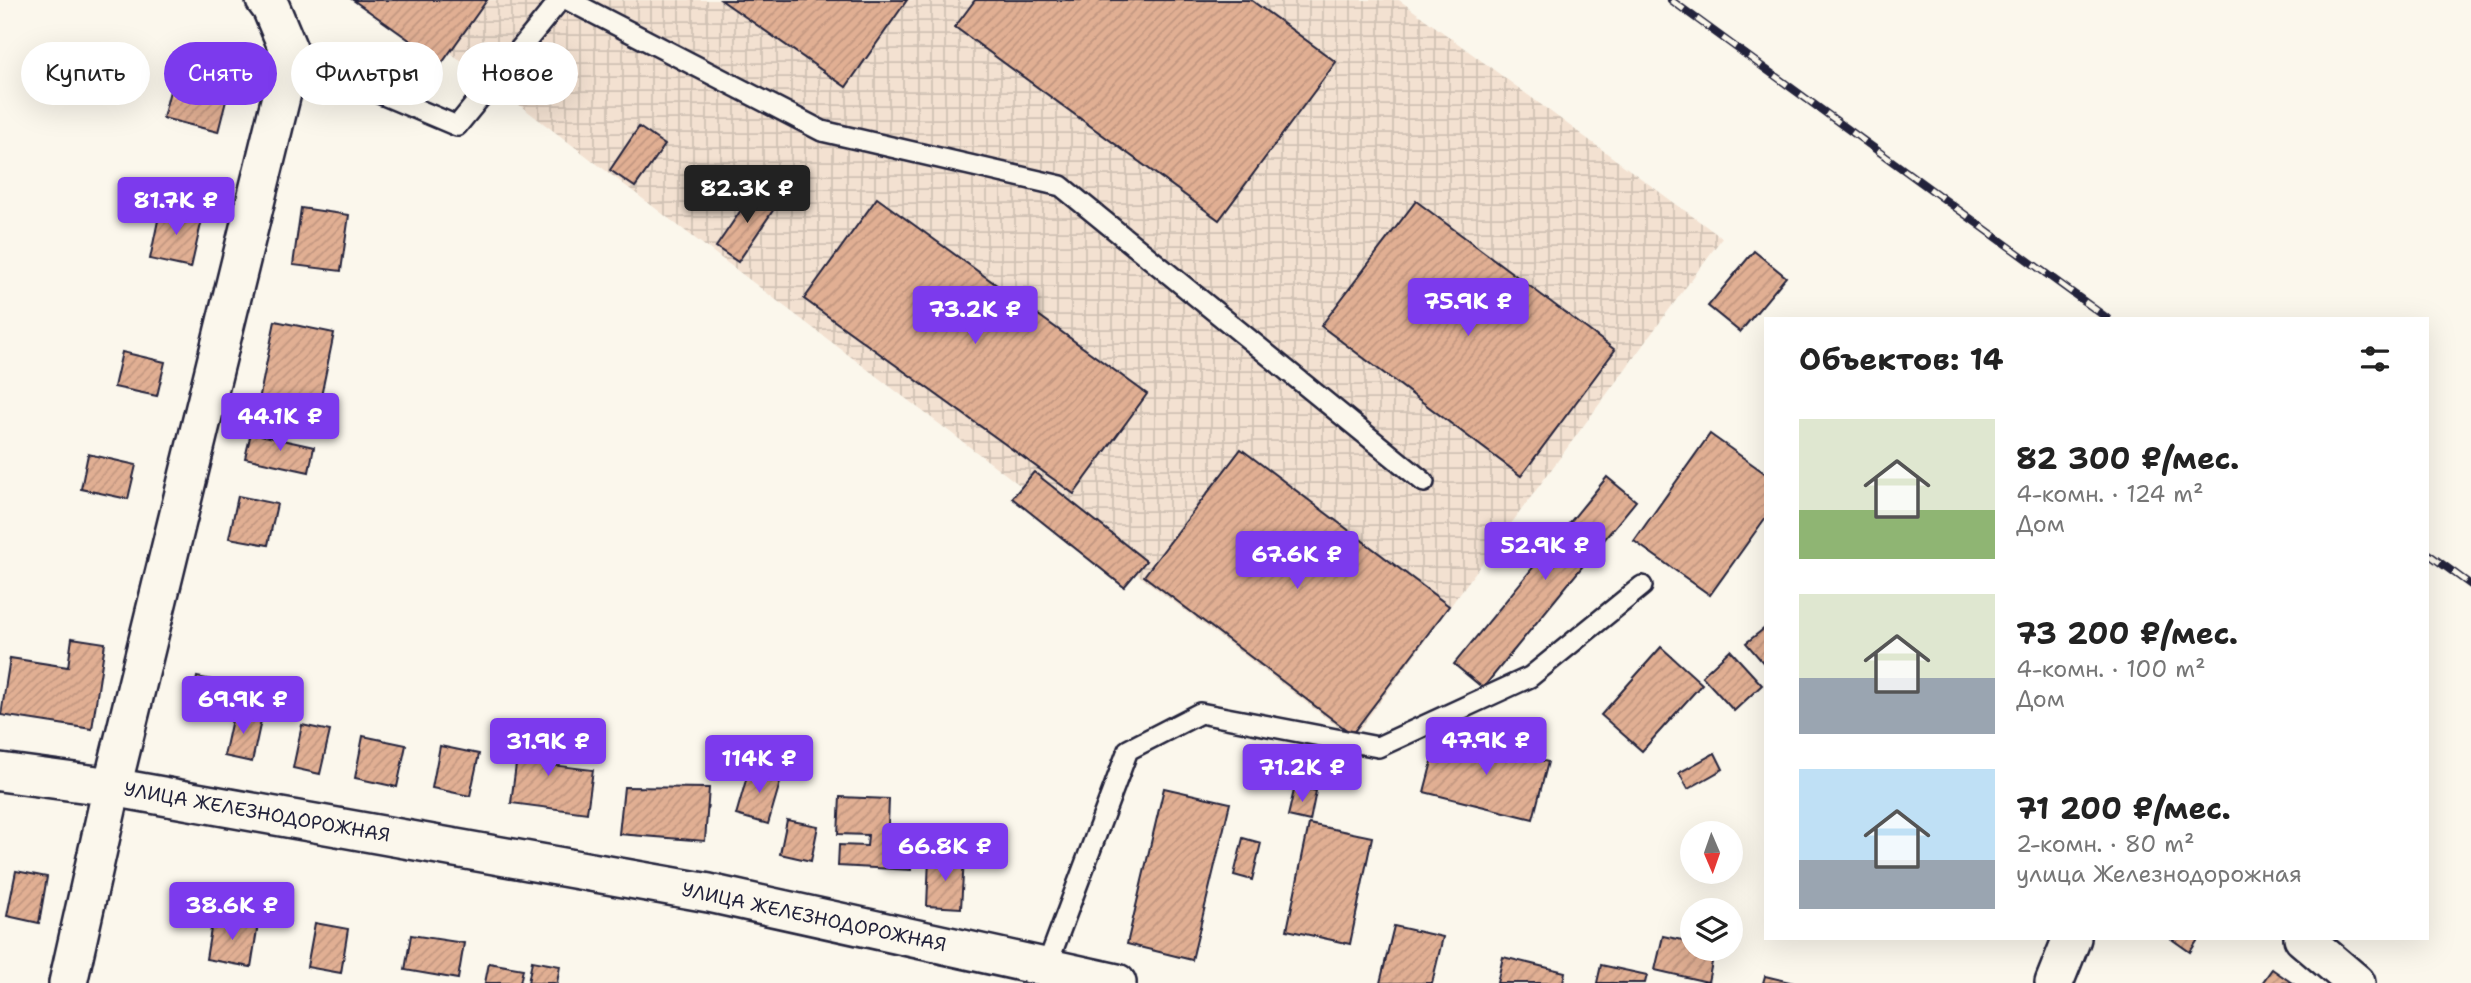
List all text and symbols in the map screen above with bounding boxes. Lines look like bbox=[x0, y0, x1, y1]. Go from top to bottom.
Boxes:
chip: Купить bbox=[21, 42, 150, 105]
chip: Снять bbox=[164, 42, 277, 105]
chip: Фильтры bbox=[291, 42, 443, 105]
chip: Новое bbox=[457, 42, 578, 105]
pin: 82.3K ₽ bbox=[682, 166, 812, 225]
text: 82.3K ₽ bbox=[700, 173, 794, 203]
pin: 81.7K ₽ bbox=[111, 177, 241, 237]
text: 81.7K ₽ bbox=[134, 185, 218, 215]
pin: 75.9K ₽ bbox=[1403, 278, 1533, 338]
pin: 73.2K ₽ bbox=[910, 286, 1040, 346]
text: 75.9K ₽ bbox=[1424, 286, 1512, 316]
text: 73.2K ₽ bbox=[929, 294, 1021, 324]
text: Объектов: 14 bbox=[1799, 339, 2004, 380]
icon: filters bbox=[2356, 340, 2394, 378]
pin: 44.1K ₽ bbox=[215, 393, 345, 453]
text: 44.1K ₽ bbox=[237, 401, 323, 431]
text: 82 300 ₽/мес. bbox=[2016, 438, 2239, 479]
icon: home bbox=[1855, 447, 1939, 531]
text: 4-комн. · 124 m² bbox=[2016, 479, 2204, 509]
text: Дом bbox=[2016, 509, 2065, 539]
pin: 52.9K ₽ bbox=[1480, 522, 1610, 582]
text: 52.9K ₽ bbox=[1500, 530, 1590, 560]
pin: 67.6K ₽ bbox=[1232, 532, 1362, 591]
text: 67.6K ₽ bbox=[1252, 539, 1342, 569]
text: 73 200 ₽/мес. bbox=[2016, 613, 2238, 654]
icon: home bbox=[1855, 622, 1939, 706]
text: 4-комн. · 100 m² bbox=[2016, 654, 2206, 684]
pin: 69.9K ₽ bbox=[178, 676, 308, 736]
text: 69.9K ₽ bbox=[198, 684, 288, 714]
text: Дом bbox=[2016, 684, 2065, 714]
pin: 31.9K ₽ bbox=[483, 718, 613, 778]
pin: 47.9K ₽ bbox=[1421, 718, 1551, 777]
text: 47.9K ₽ bbox=[1442, 725, 1530, 755]
text: 31.9K ₽ bbox=[506, 726, 590, 756]
pin: 114K ₽ bbox=[702, 736, 816, 795]
text: 114K ₽ bbox=[721, 743, 797, 773]
pin: 71.2K ₽ bbox=[1237, 744, 1367, 804]
text: 71.2K ₽ bbox=[1259, 752, 1345, 782]
street label: УЛИЦА ЖЕЛЕЗНОДОРОЖНАЯ bbox=[122, 776, 392, 848]
text: 71 200 ₽/мес. bbox=[2016, 788, 2231, 829]
icon: home bbox=[1855, 797, 1939, 881]
north arrow bbox=[1680, 821, 1743, 884]
map controls bbox=[1680, 821, 1743, 961]
pin: 66.8K ₽ bbox=[880, 824, 1010, 883]
text: 2-комн. · 80 m² bbox=[2016, 829, 2195, 859]
text: 66.8K ₽ bbox=[898, 831, 992, 861]
text: улица Железнодорожная bbox=[2016, 859, 2302, 889]
street label: УЛИЦА ЖЕЛЕЗНОДОРОЖНАЯ bbox=[680, 877, 948, 957]
pin: 38.6K ₽ bbox=[167, 883, 297, 942]
text: 38.6K ₽ bbox=[185, 890, 279, 920]
button: layers bbox=[1680, 898, 1743, 961]

